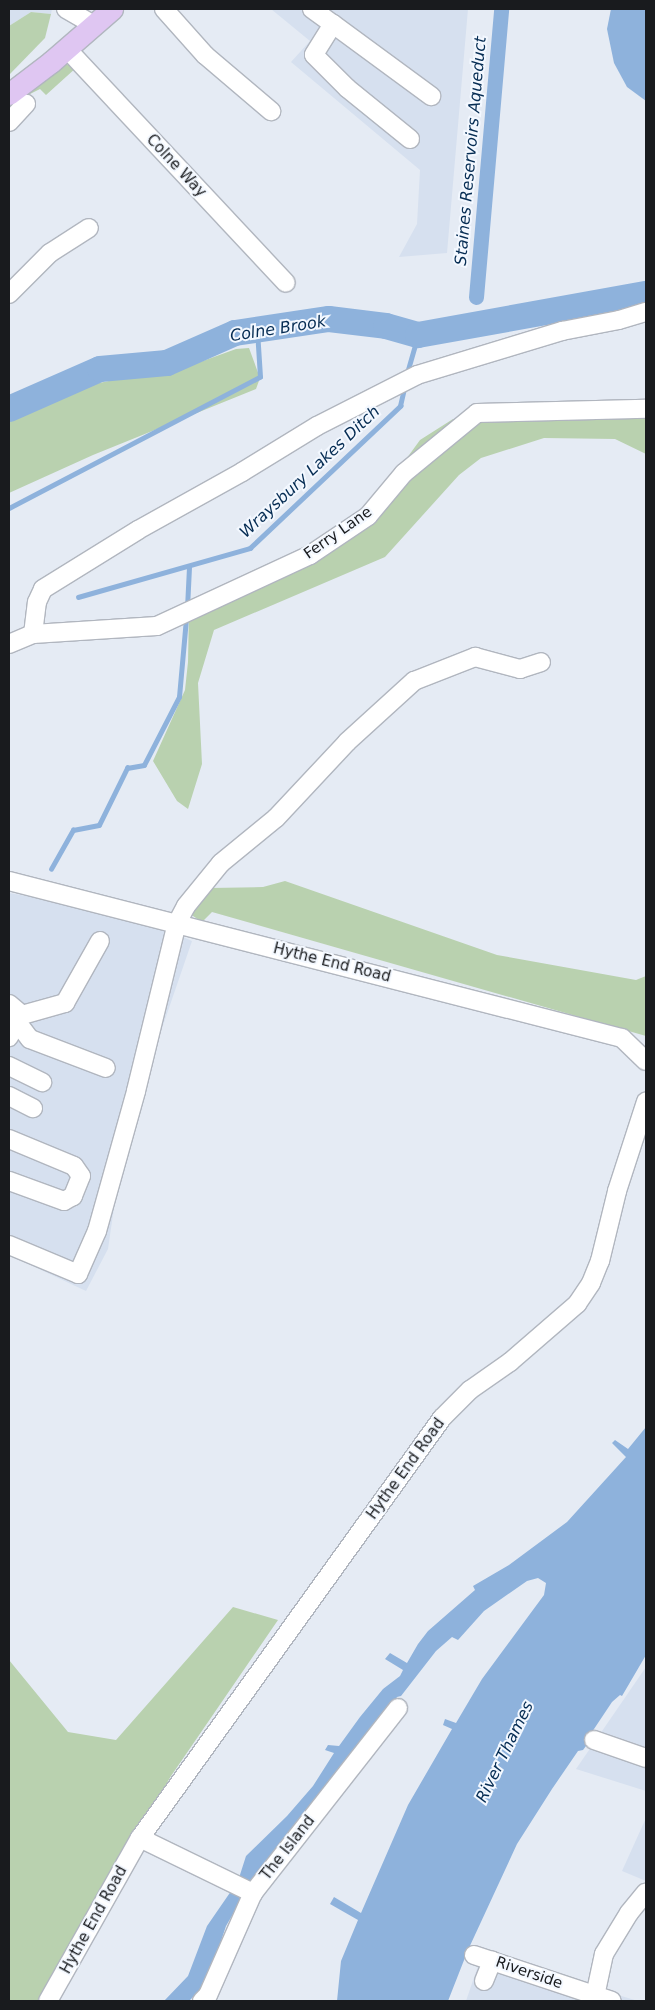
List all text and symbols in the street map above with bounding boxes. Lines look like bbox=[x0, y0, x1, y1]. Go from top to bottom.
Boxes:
water label: Staines Reservoirs Aqueduct bbox=[451, 36, 491, 266]
street label: Colne Way bbox=[142, 131, 210, 201]
water label: Colne Brook bbox=[229, 312, 327, 346]
water label: Wraysbury Lakes Ditch bbox=[236, 402, 384, 542]
street label: Ferry Lane bbox=[300, 503, 376, 563]
street label: Hythe End Road bbox=[271, 940, 393, 986]
street label: Hythe End Road bbox=[363, 1415, 449, 1523]
water label: River Thames bbox=[472, 1698, 538, 1806]
street label: The Island bbox=[257, 1812, 319, 1884]
street label: Hythe End Road bbox=[57, 1863, 131, 1977]
street label: Riverside bbox=[493, 1953, 565, 1993]

